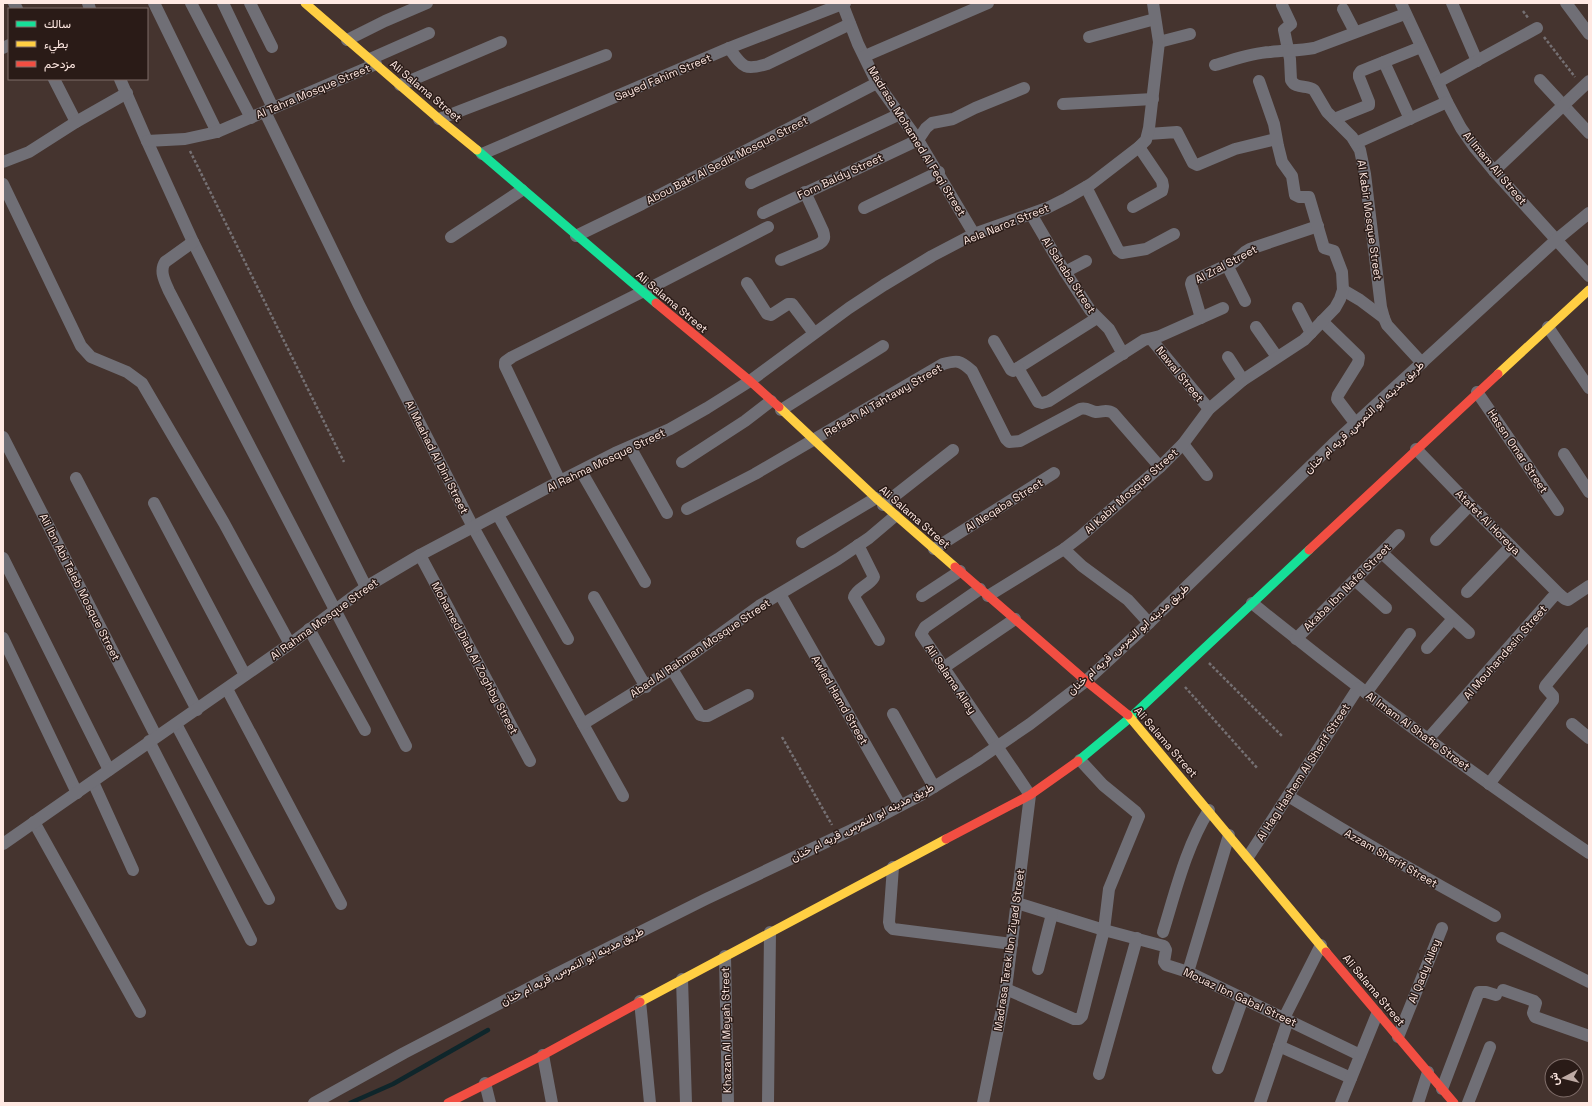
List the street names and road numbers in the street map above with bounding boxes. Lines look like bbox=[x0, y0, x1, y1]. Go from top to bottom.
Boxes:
street label: Sayed Fahim Street bbox=[613, 50, 713, 104]
street label: Ali Salama Street bbox=[387, 57, 465, 125]
street label: Al Tahra Mosque Street bbox=[254, 61, 372, 121]
street label: Madrasa Mohamed Al Feqi Street bbox=[865, 63, 969, 219]
street label: Abou Bakr Al Sedik Mosque Street bbox=[644, 113, 810, 207]
street label: Al Imam Ali Street bbox=[1460, 128, 1530, 208]
street label: Forn Baldy Street bbox=[795, 150, 885, 202]
street label: Al Kabir Mosque Street bbox=[1355, 159, 1385, 281]
street label: Aela Naroz Street bbox=[961, 200, 1051, 248]
street label: Al Sahaba Street bbox=[1039, 234, 1099, 316]
street label: Al Zral Street bbox=[1193, 242, 1259, 286]
street label: Ali Salama Street bbox=[633, 268, 711, 336]
street label: Nawal Street bbox=[1153, 343, 1207, 405]
street label: طريق مدينه ابو النمرس, قريه ام خنان bbox=[1301, 358, 1428, 477]
street label: Refaah Al Tahtawy Street bbox=[822, 360, 944, 440]
street label: Al Maahad Al Dini Street bbox=[402, 398, 472, 516]
street label: Hassn Omar Street bbox=[1485, 406, 1551, 496]
street label: Al Rahma Mosque Street bbox=[545, 425, 667, 495]
street label: Al Kabir Mosque Street bbox=[1081, 445, 1181, 537]
street label: Al Neqaba Street bbox=[962, 475, 1046, 535]
street label: Ali Salama Street bbox=[877, 482, 953, 552]
street label: Atafet Al Horeya bbox=[1453, 487, 1524, 558]
street label: Ali Ibn Abi Taleb Mosque Street bbox=[37, 511, 123, 663]
street label: Akaba Ibn Nafei Street bbox=[1300, 540, 1394, 634]
street label: Al Rahma Mosque Street bbox=[267, 575, 381, 663]
street label: Mohamed Diab Al Zoghby Street bbox=[429, 579, 521, 737]
street label: طريق مدينه ابو النمرس, قريه ام خنان bbox=[1064, 581, 1192, 698]
street label: Abad Al Rahman Mosque Street bbox=[627, 596, 773, 700]
street label: Al Mouhandesin Street bbox=[1460, 602, 1550, 702]
street label: Ali Salama Alley bbox=[922, 641, 980, 717]
street label: Awlad Hamd Street bbox=[809, 653, 871, 747]
street label: Al Imam Al Shafie Street bbox=[1363, 689, 1473, 773]
street label: Al Hag Hashem Al Sherif Street bbox=[1253, 701, 1353, 843]
street label: Ali Salama Street bbox=[1131, 704, 1201, 780]
street label: طريق مدينه ابو النمرس, قريه ام خنان bbox=[788, 780, 936, 865]
street label: Azzam Sherif Street bbox=[1342, 826, 1440, 890]
street label: Madrasa Tarek Ibn Ziyad Street bbox=[991, 868, 1027, 1032]
street label: طريق مدينه ابو النمرس, قريه ام خنان bbox=[498, 924, 646, 1009]
street label: Al Qady Alley bbox=[1405, 937, 1443, 1005]
street label: Ali Salama Street bbox=[1340, 951, 1408, 1029]
street label: Mouaz Ibn Gabal Street bbox=[1181, 965, 1299, 1029]
street label: Khazan Al Meyah Street bbox=[718, 967, 734, 1093]

